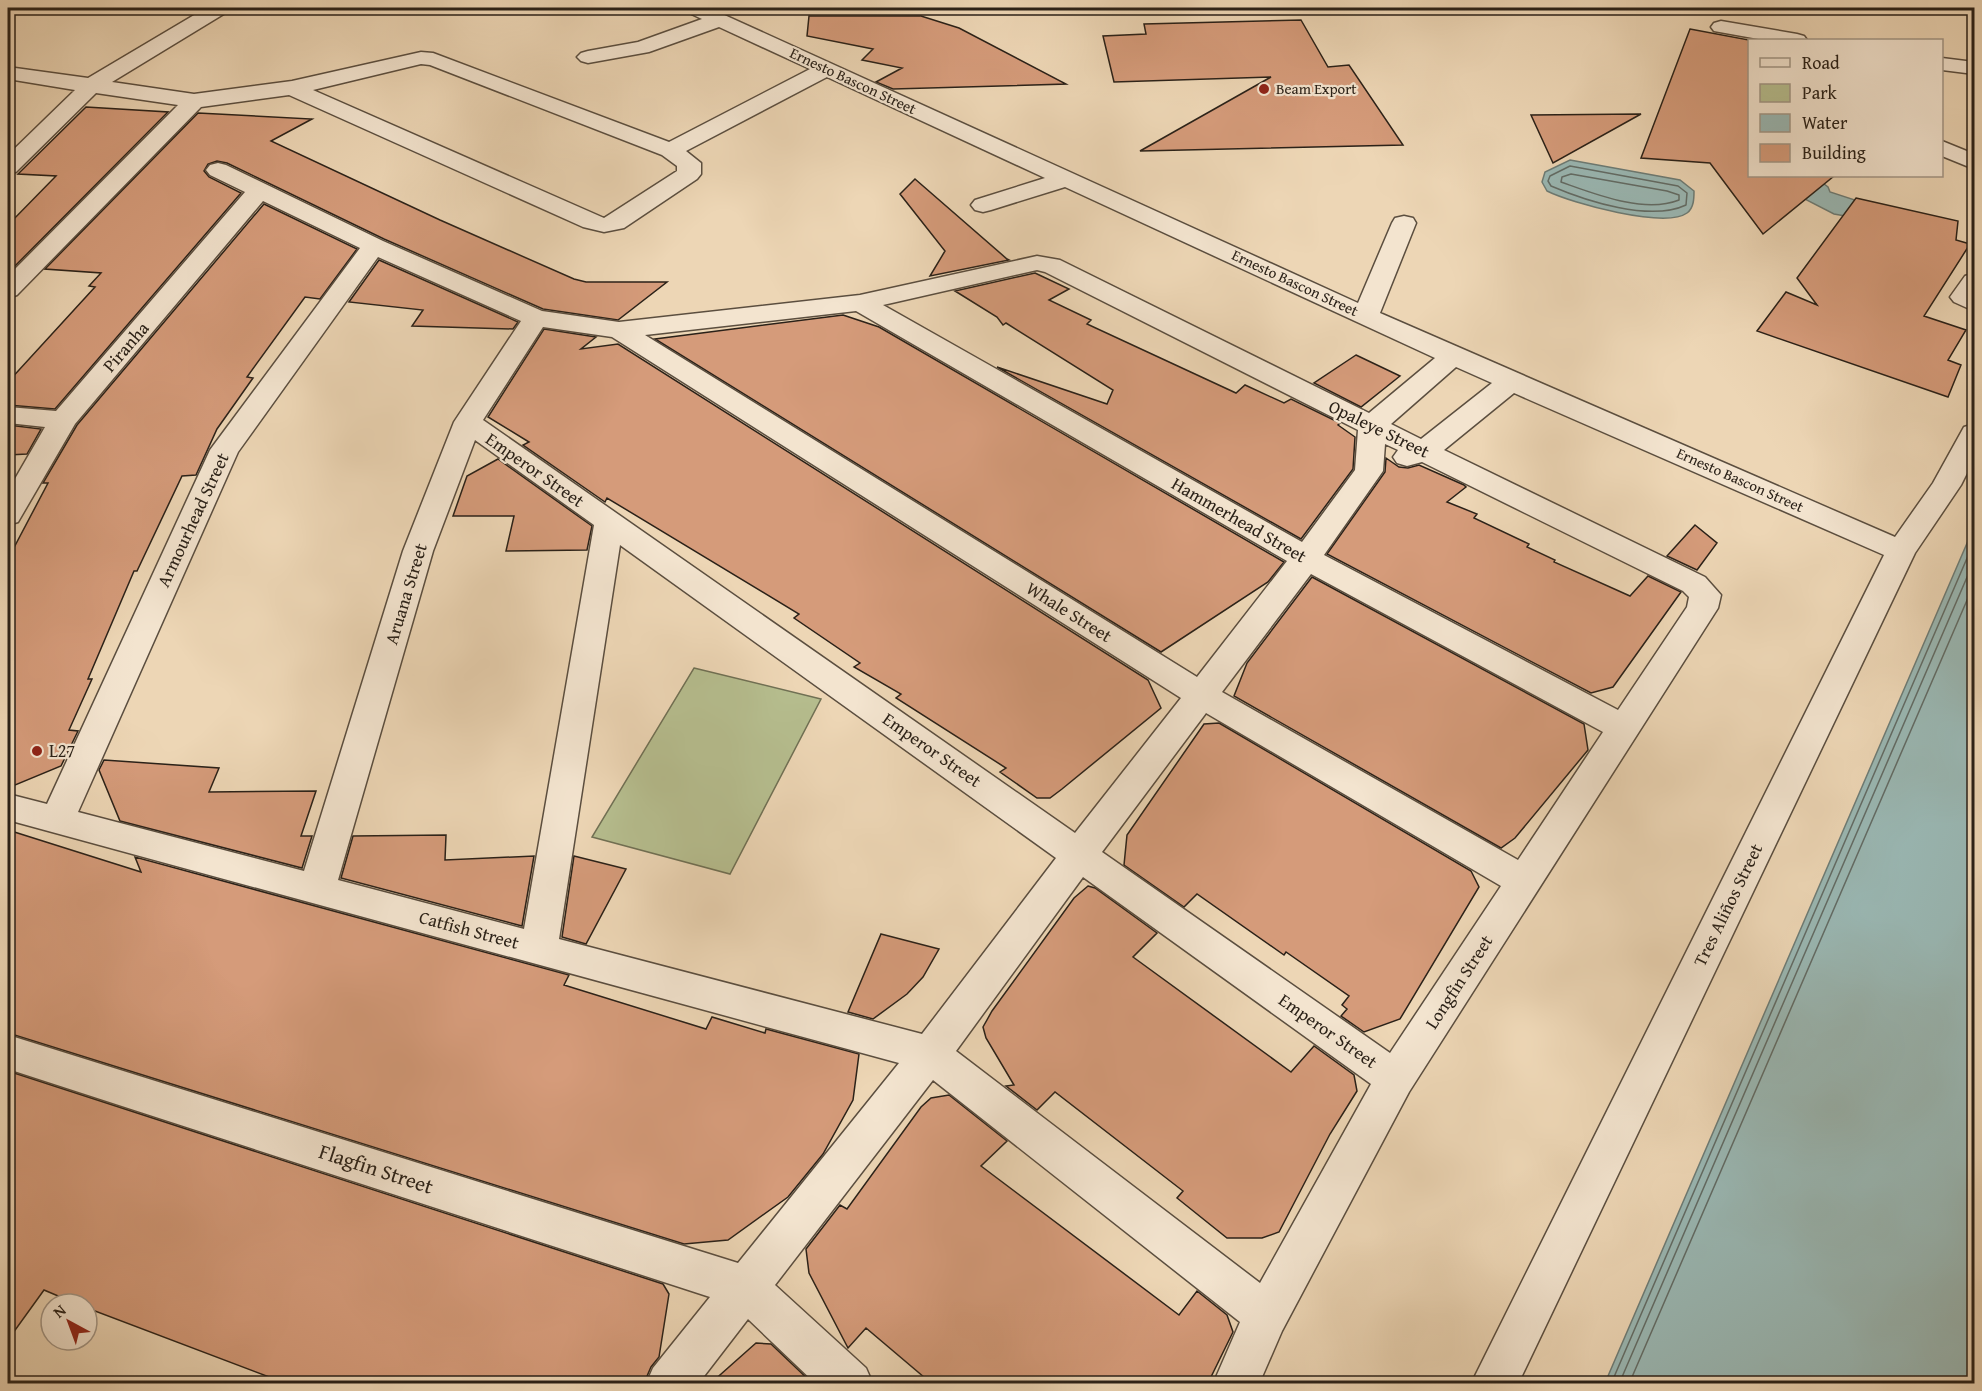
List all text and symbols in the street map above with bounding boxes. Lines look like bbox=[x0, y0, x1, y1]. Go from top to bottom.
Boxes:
legend bbox=[1748, 39, 1943, 177]
street label: Ernesto Bascon Street bbox=[787, 42, 920, 119]
text: Road bbox=[1802, 49, 1840, 76]
place label: Beam Export bbox=[1276, 78, 1357, 99]
text: Park bbox=[1802, 79, 1838, 106]
marker: Beam Export bbox=[1257, 82, 1271, 96]
text: Water bbox=[1802, 109, 1848, 136]
text: Building bbox=[1802, 139, 1866, 166]
street label: Ernesto Bascon Street bbox=[1229, 244, 1362, 321]
street label: Piranha bbox=[96, 315, 156, 378]
street label: Opaleye Street bbox=[1324, 392, 1435, 465]
street label: Emperor Street bbox=[480, 425, 591, 514]
street label: Ernesto Bascon Street bbox=[1673, 442, 1808, 517]
street label: Armourhead Street bbox=[150, 448, 236, 591]
street label: Hammerhead Street bbox=[1167, 470, 1312, 570]
street label: Aruana Street bbox=[377, 539, 434, 648]
street label: Whale Street bbox=[1021, 574, 1118, 649]
street label: Emperor Street bbox=[877, 705, 988, 794]
place label: L27 bbox=[49, 737, 75, 764]
marker: L27 bbox=[30, 744, 44, 758]
street label: Tres Aliños Street bbox=[1686, 838, 1769, 971]
street label: Catfish Street bbox=[416, 903, 523, 956]
street label: Longfin Street bbox=[1418, 929, 1500, 1034]
street label: Emperor Street bbox=[1273, 986, 1384, 1075]
street label: Flagfin Street bbox=[315, 1135, 438, 1202]
north arrow bbox=[39, 1292, 99, 1352]
text: N bbox=[47, 1298, 71, 1323]

